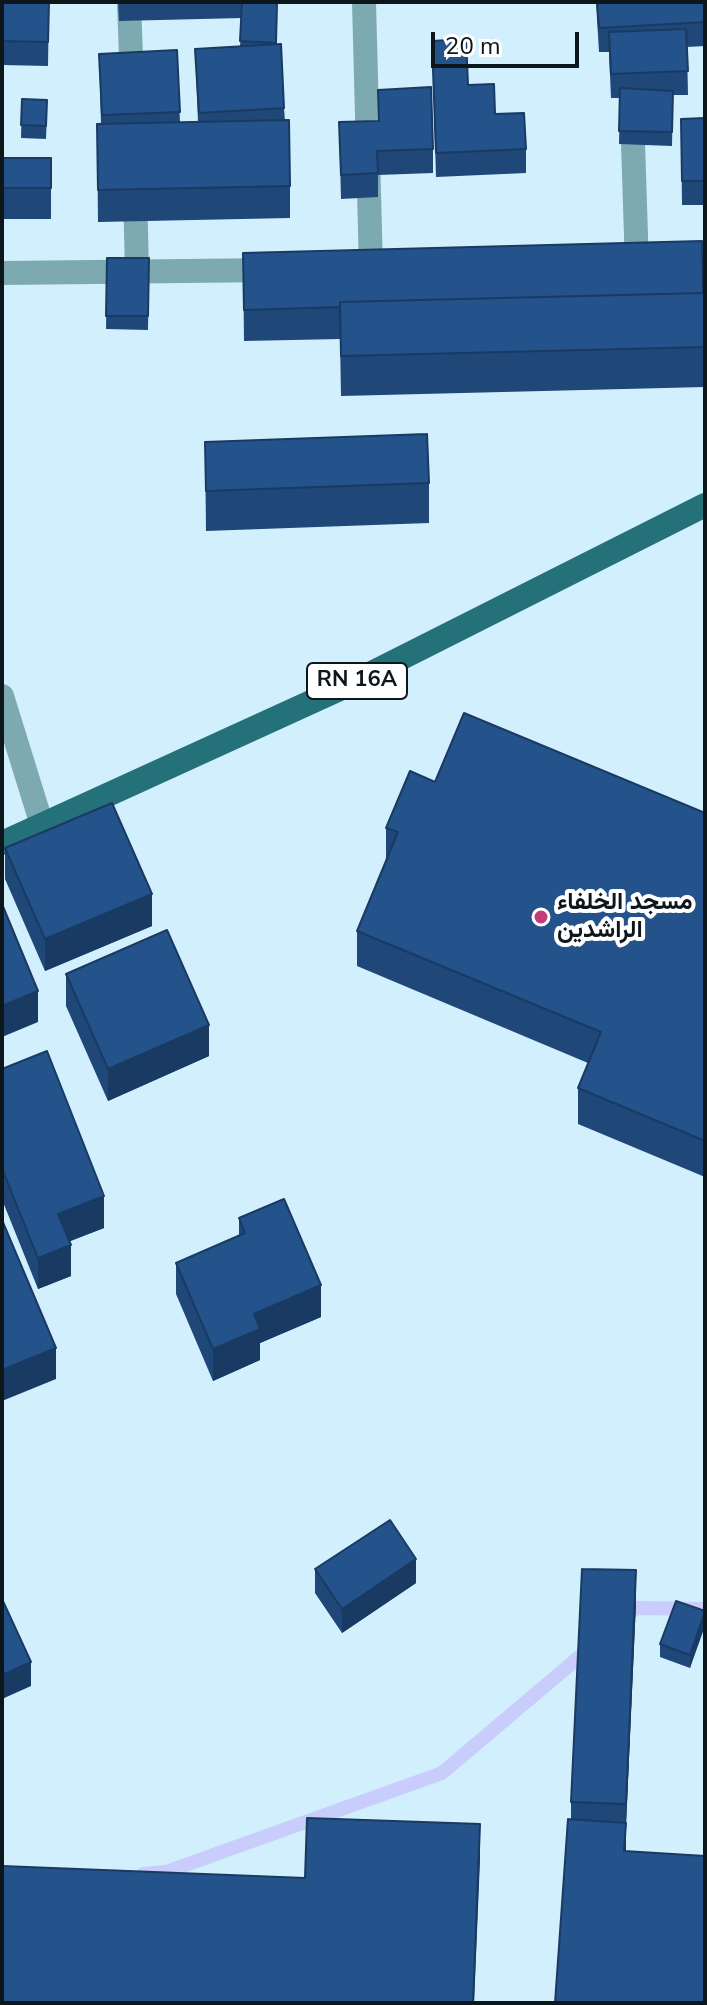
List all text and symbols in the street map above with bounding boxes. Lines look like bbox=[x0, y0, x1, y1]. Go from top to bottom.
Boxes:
scale bar bbox=[435, 16, 583, 66]
text: 20 m bbox=[445, 30, 501, 62]
road number: RN 16A bbox=[307, 663, 407, 699]
place label: مسجد الخلفاء الراشدين bbox=[557, 889, 692, 945]
marker: مسجد الخلفاء الراشدين bbox=[532, 908, 550, 926]

